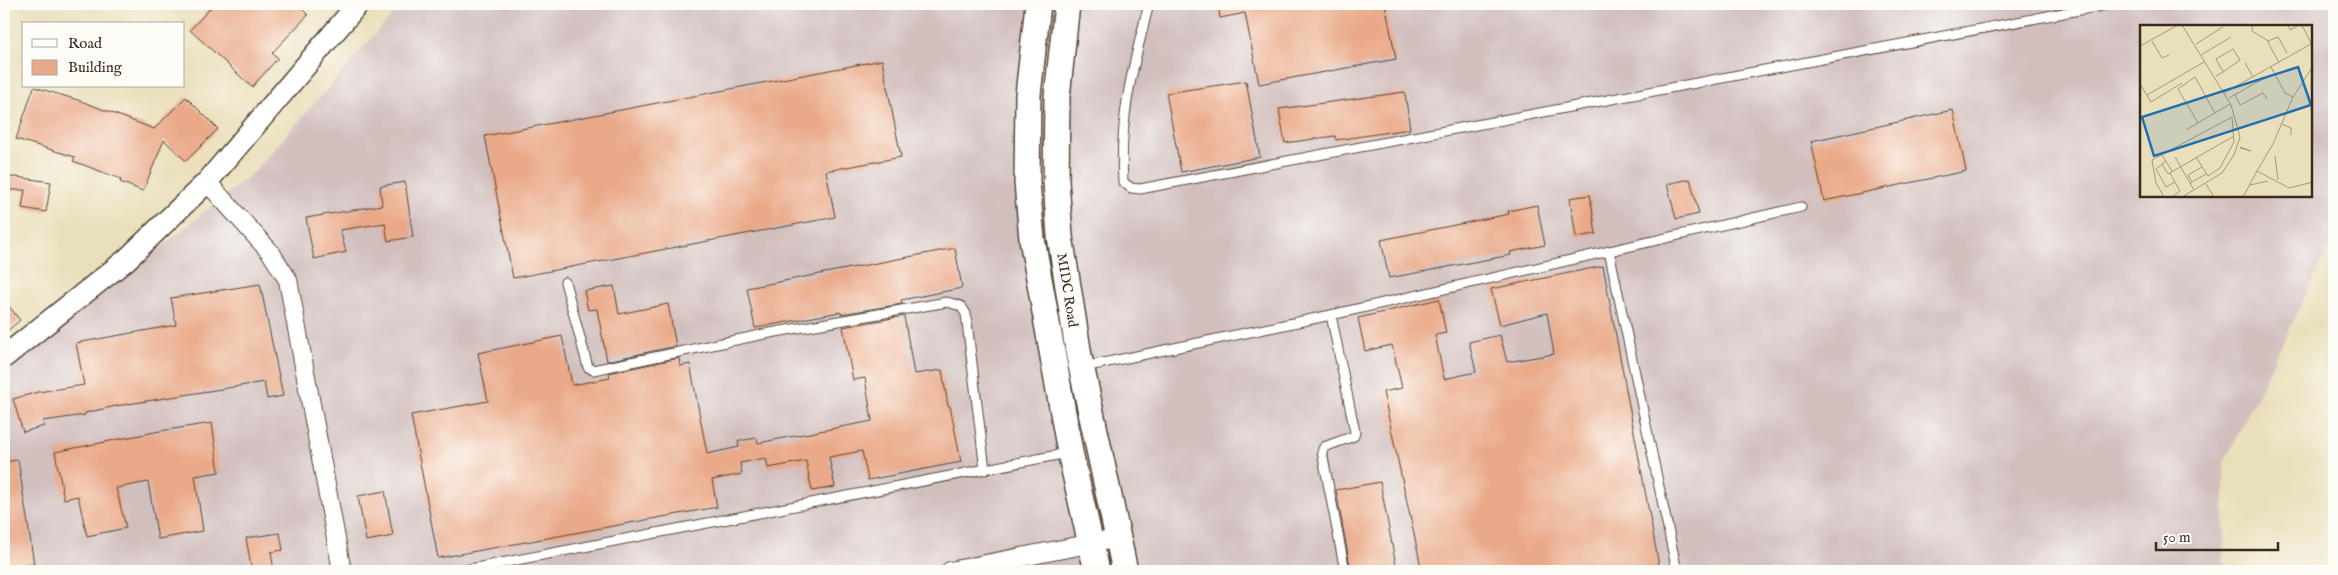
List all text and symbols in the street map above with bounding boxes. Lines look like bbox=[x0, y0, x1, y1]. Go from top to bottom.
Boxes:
legend bbox=[22, 22, 185, 88]
inset map bbox=[2140, 25, 2313, 198]
text: Road bbox=[68, 34, 103, 53]
text: Building bbox=[68, 58, 123, 77]
street label: MIDC Road bbox=[1052, 252, 1082, 329]
scale bar bbox=[2156, 520, 2278, 552]
text: 50 m bbox=[2163, 528, 2191, 547]

